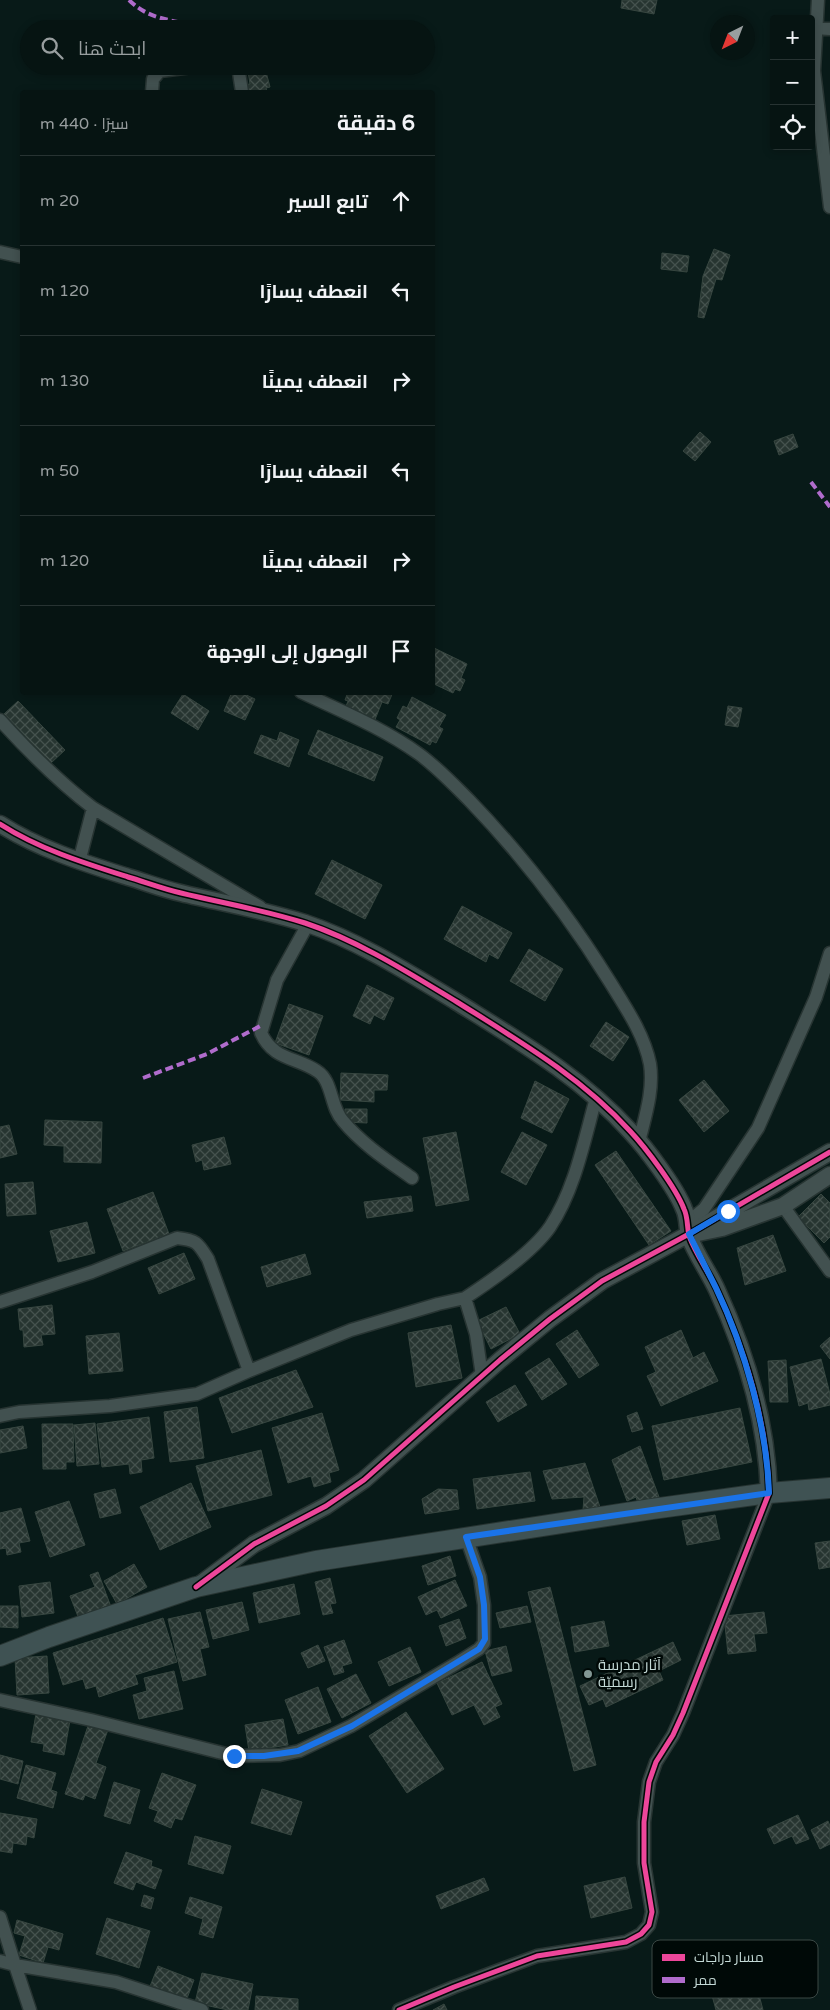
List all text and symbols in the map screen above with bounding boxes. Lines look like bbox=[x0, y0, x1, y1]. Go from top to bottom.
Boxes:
north arrow bbox=[710, 15, 755, 60]
map controls bbox=[770, 15, 815, 150]
button: + bbox=[770, 15, 815, 60]
search box bbox=[20, 20, 435, 75]
icon: search bbox=[38, 34, 66, 62]
text: ابحث هنا bbox=[78, 38, 146, 60]
button: − bbox=[770, 60, 815, 105]
button: locate bbox=[770, 105, 815, 150]
text: 6 دقيقة bbox=[337, 111, 415, 136]
text: سيرًا · 440 m bbox=[40, 114, 129, 134]
icon: ahead bbox=[387, 187, 415, 215]
text: 20 m bbox=[40, 191, 79, 211]
text: تابع السير bbox=[288, 191, 368, 213]
icon: left bbox=[387, 277, 415, 305]
text: 120 m bbox=[40, 281, 89, 301]
text: انعطف يسارًا bbox=[259, 281, 368, 303]
icon: right bbox=[387, 367, 415, 395]
text: 130 m bbox=[40, 371, 89, 391]
text: انعطف يمينًا bbox=[262, 371, 368, 393]
icon: left bbox=[387, 457, 415, 485]
text: 50 m bbox=[40, 461, 79, 481]
text: انعطف يسارًا bbox=[259, 461, 368, 483]
icon: right bbox=[387, 547, 415, 575]
text: 120 m bbox=[40, 551, 89, 571]
text: انعطف يمينًا bbox=[262, 551, 368, 573]
icon: arrive bbox=[387, 637, 415, 665]
text: الوصول إلى الوجهة bbox=[207, 641, 368, 663]
route start bbox=[717, 1200, 740, 1223]
place label: آثار مدرسة رسميّة bbox=[598, 1656, 661, 1691]
marker: آثار مدرسة رسميّة bbox=[582, 1668, 594, 1680]
route end bbox=[223, 1745, 246, 1768]
legend bbox=[652, 1940, 818, 1998]
text: مسار دراجات bbox=[694, 1949, 764, 1966]
text: ممر bbox=[693, 1972, 717, 1989]

